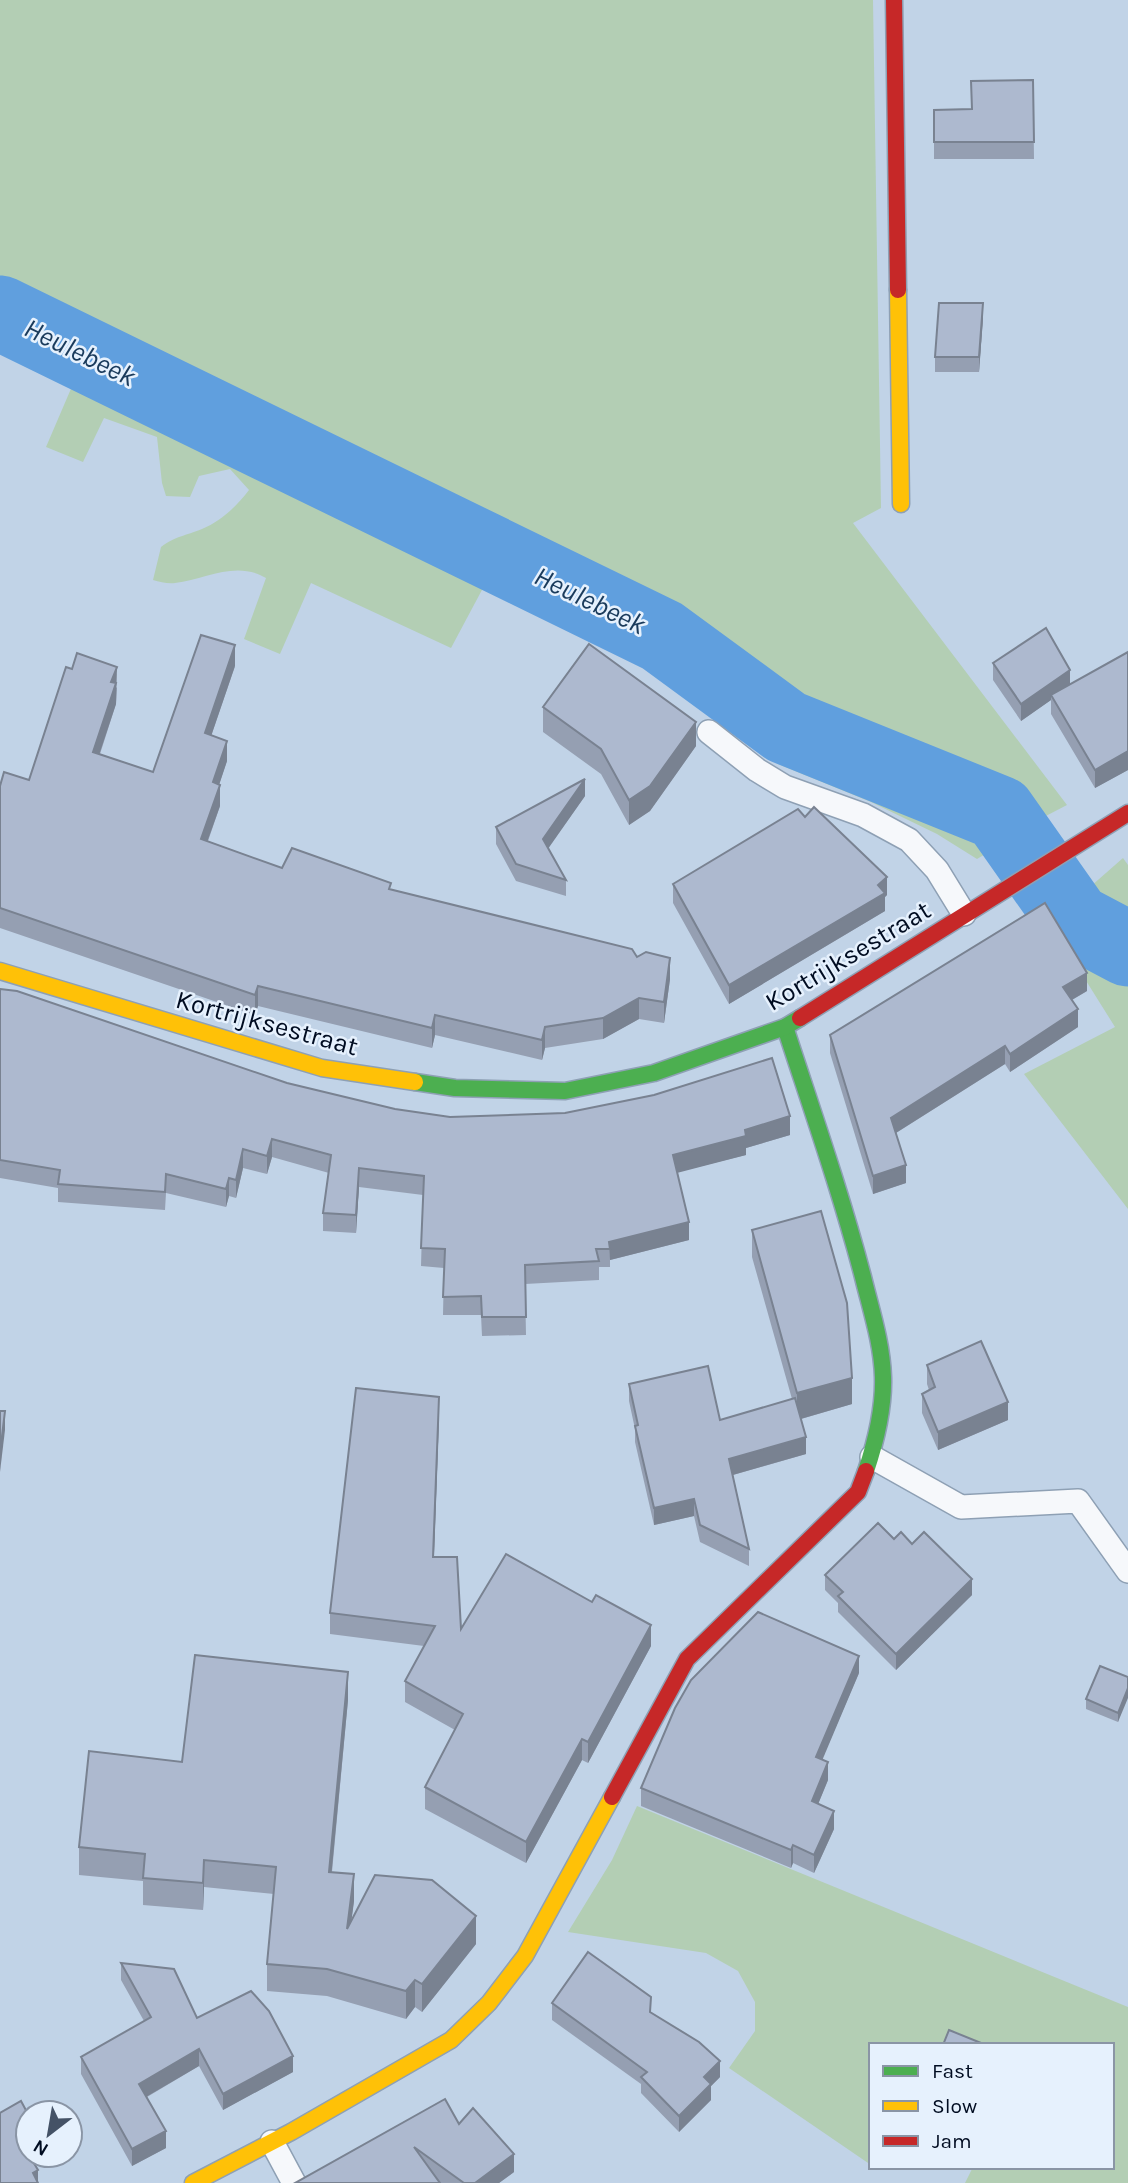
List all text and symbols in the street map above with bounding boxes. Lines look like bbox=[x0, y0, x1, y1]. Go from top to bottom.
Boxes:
water label: Heulebeek bbox=[19, 311, 142, 393]
water label: Heulebeek bbox=[529, 559, 652, 641]
street label: Kortrijksestraat bbox=[760, 894, 936, 1018]
street label: Kortrijksestraat bbox=[172, 984, 362, 1062]
legend bbox=[869, 2043, 1114, 2169]
text: Fast bbox=[932, 2059, 973, 2083]
text: Slow bbox=[932, 2094, 977, 2118]
north arrow bbox=[14, 2099, 84, 2169]
text: Jam bbox=[932, 2129, 972, 2153]
text: N bbox=[29, 2135, 52, 2161]

